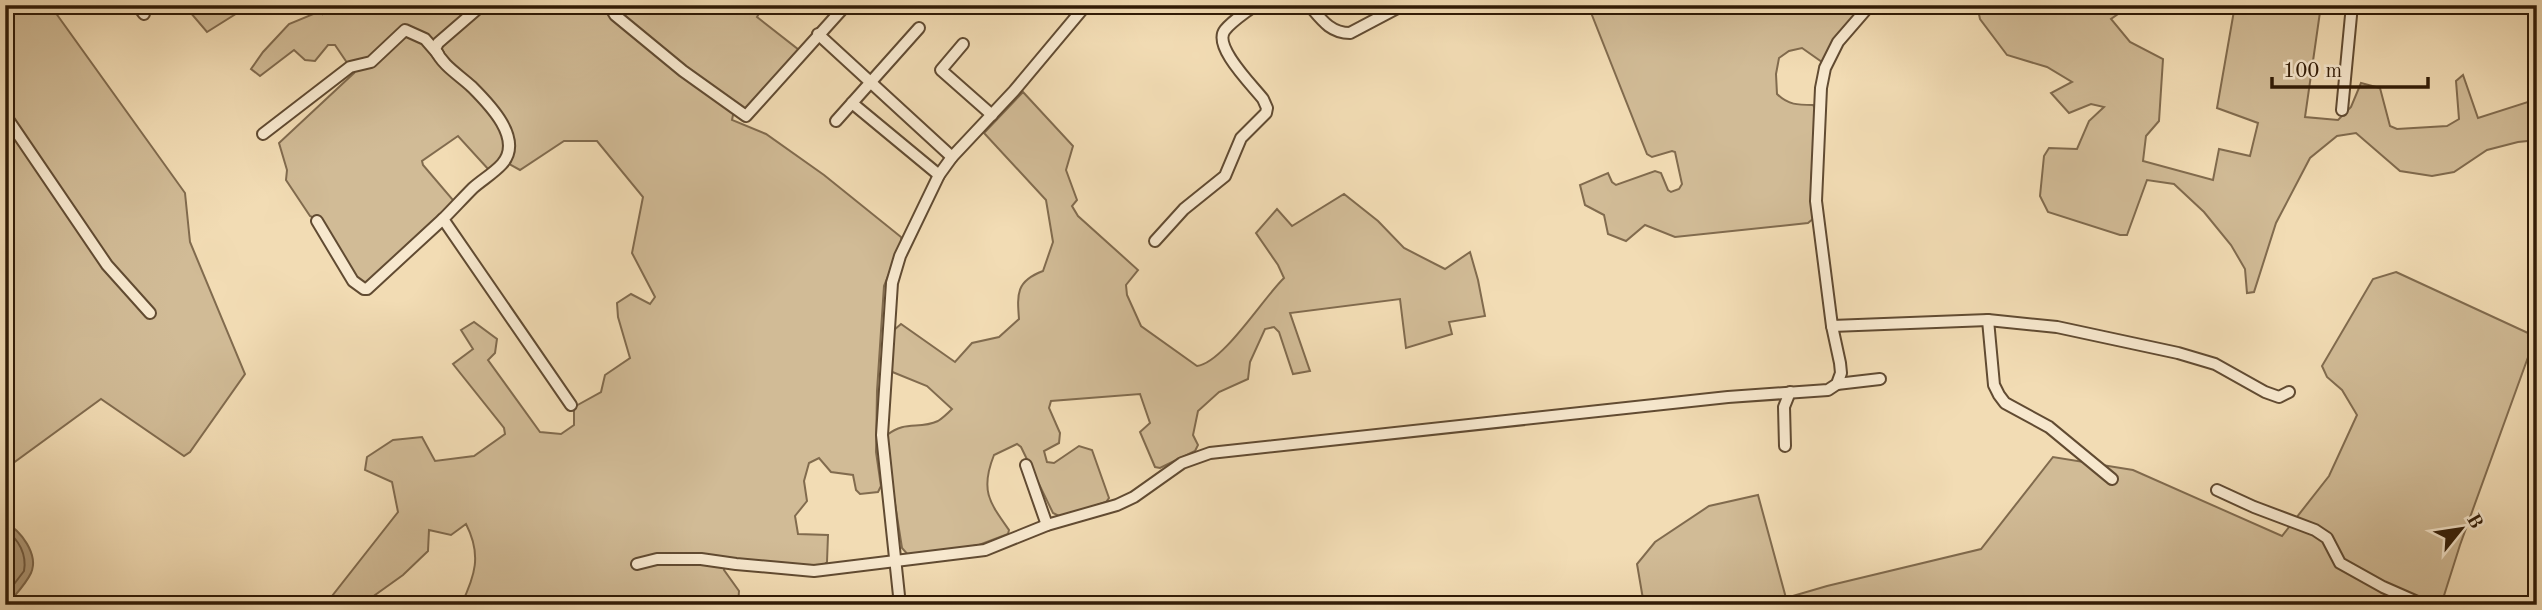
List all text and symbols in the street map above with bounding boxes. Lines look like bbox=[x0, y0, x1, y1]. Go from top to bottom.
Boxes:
scale bar bbox=[2272, 46, 2428, 90]
text: 100 m bbox=[2283, 61, 2342, 82]
north arrow bbox=[2426, 494, 2496, 564]
text: B bbox=[2462, 511, 2485, 532]

